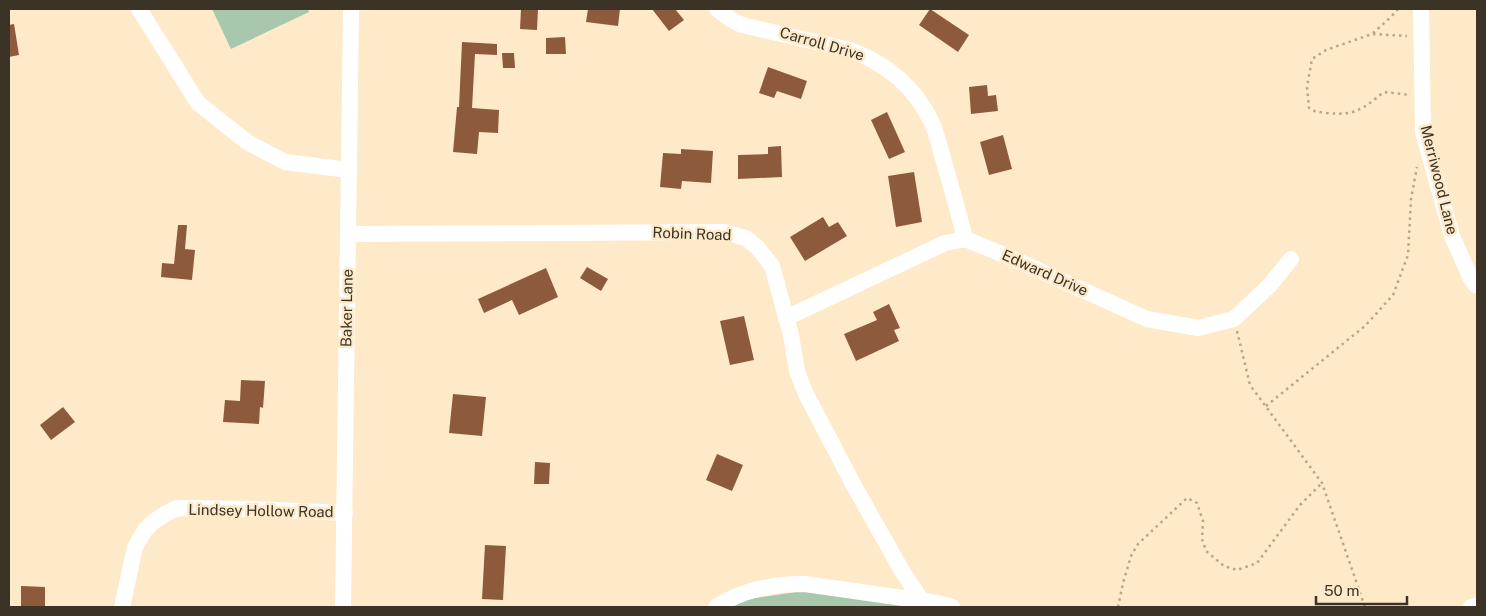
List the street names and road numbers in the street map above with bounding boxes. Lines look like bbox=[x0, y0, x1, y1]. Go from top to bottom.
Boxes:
street label: Carroll Drive bbox=[778, 23, 866, 64]
street label: Merriwood Lane bbox=[1418, 123, 1461, 236]
street label: Robin Road bbox=[652, 224, 732, 243]
street label: Edward Drive bbox=[1000, 246, 1091, 299]
street label: Baker Lane bbox=[337, 269, 356, 347]
street label: Lindsey Hollow Road bbox=[188, 501, 334, 520]

